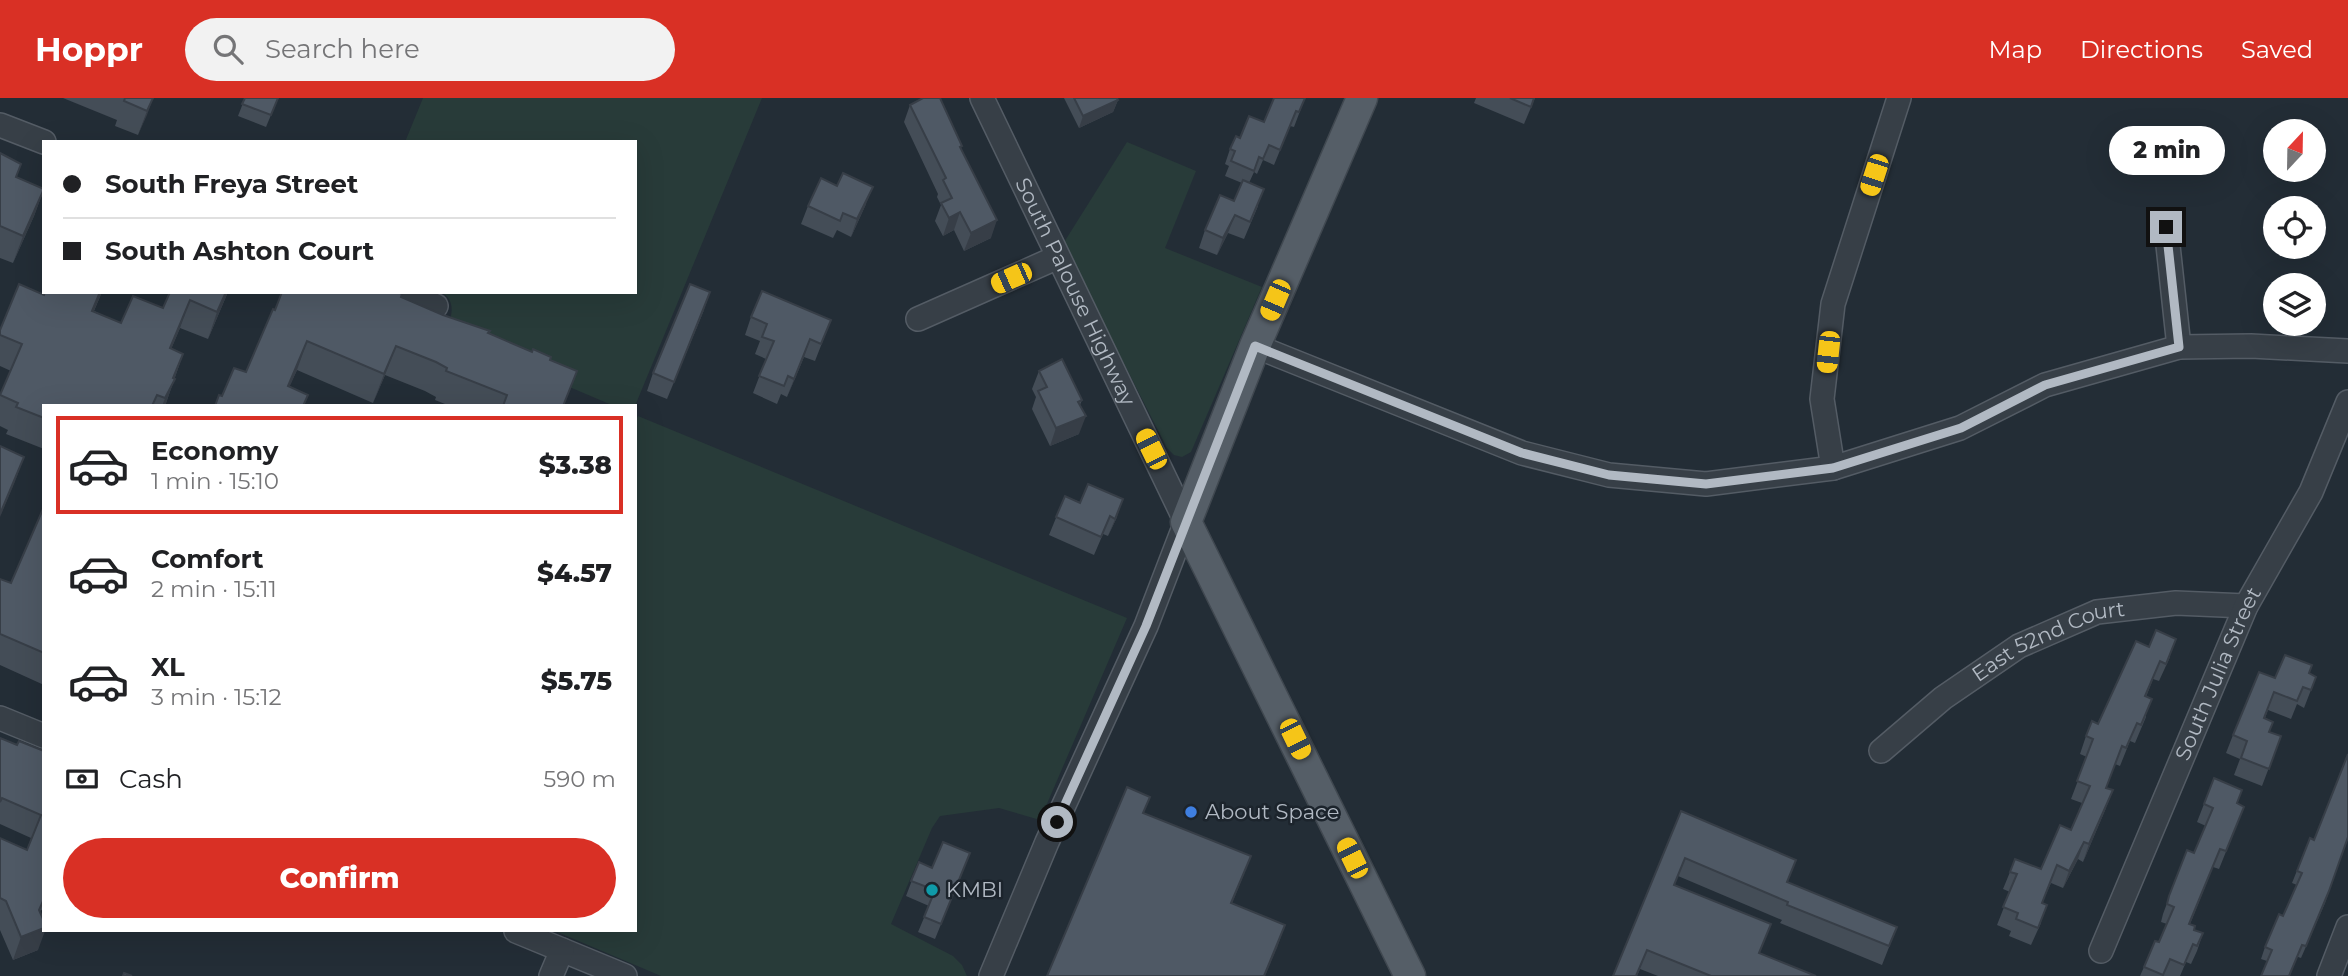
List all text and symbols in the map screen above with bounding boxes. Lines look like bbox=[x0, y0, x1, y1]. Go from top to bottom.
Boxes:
search box bbox=[185, 18, 675, 81]
text: Hoppr bbox=[35, 29, 143, 69]
icon: search bbox=[209, 30, 247, 68]
text: Search here bbox=[265, 33, 420, 65]
text: Map bbox=[1989, 35, 2042, 64]
text: Directions bbox=[2080, 35, 2203, 64]
text: Saved bbox=[2241, 35, 2313, 64]
north arrow bbox=[2263, 119, 2326, 182]
map controls bbox=[2263, 119, 2326, 336]
callout: 2 min bbox=[2108, 125, 2224, 174]
text: 2 min bbox=[2133, 136, 2201, 164]
car bbox=[1858, 152, 1891, 198]
text: South Freya Street bbox=[105, 168, 358, 200]
street label: South Palouse Highway bbox=[1010, 174, 1141, 410]
button: locate bbox=[2263, 196, 2326, 259]
route end bbox=[2150, 211, 2182, 243]
text: South Ashton Court bbox=[105, 235, 374, 267]
car bbox=[988, 260, 1035, 296]
button: layers bbox=[2263, 273, 2326, 336]
car bbox=[1258, 277, 1293, 323]
car bbox=[1816, 330, 1841, 374]
car bbox=[1133, 426, 1170, 472]
icon: car bbox=[67, 434, 130, 497]
text: Economy bbox=[151, 435, 278, 467]
text: $3.38 bbox=[539, 449, 612, 481]
text: 1 min · 15:10 bbox=[151, 467, 279, 495]
icon: car bbox=[67, 542, 130, 605]
text: Comfort bbox=[151, 543, 263, 575]
text: $4.57 bbox=[537, 557, 612, 589]
text: 2 min · 15:11 bbox=[151, 575, 277, 603]
street label: South Julia Street bbox=[2170, 582, 2266, 764]
street label: East 52nd Court bbox=[1967, 596, 2126, 687]
icon: car bbox=[67, 650, 130, 713]
text: XL bbox=[151, 651, 185, 683]
text: $5.75 bbox=[541, 665, 612, 697]
text: 3 min · 15:12 bbox=[151, 683, 282, 711]
car bbox=[1277, 716, 1314, 762]
icon: cash bbox=[63, 760, 101, 798]
text: Cash bbox=[119, 763, 183, 795]
text: 590 m bbox=[543, 765, 616, 793]
place label: About Space bbox=[1205, 799, 1339, 824]
marker: About Space bbox=[1183, 804, 1199, 820]
route start bbox=[1041, 806, 1073, 838]
car bbox=[1334, 835, 1371, 881]
button: Confirm bbox=[63, 838, 616, 918]
place label: KMBI bbox=[946, 877, 1003, 902]
marker: KMBI bbox=[924, 882, 940, 898]

